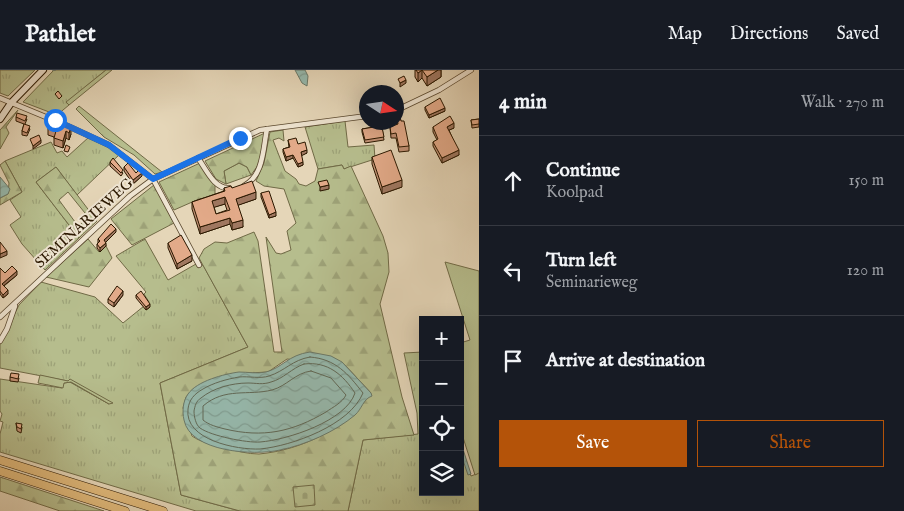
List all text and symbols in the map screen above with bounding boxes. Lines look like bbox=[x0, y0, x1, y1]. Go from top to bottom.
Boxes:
text: Pathlet bbox=[25, 19, 96, 50]
text: Map bbox=[668, 23, 702, 46]
text: Directions bbox=[730, 23, 808, 46]
text: Saved bbox=[836, 23, 879, 46]
north arrow bbox=[359, 85, 404, 130]
text: 4 min bbox=[499, 89, 547, 116]
text: Walk · 270 m bbox=[801, 93, 884, 113]
route start bbox=[44, 109, 67, 132]
route end bbox=[229, 127, 252, 150]
text: Continue bbox=[546, 159, 620, 183]
icon: ahead bbox=[499, 167, 527, 195]
text: 150 m bbox=[849, 171, 884, 191]
street label: SEMINARIEWEG bbox=[31, 174, 137, 272]
text: Koolpad bbox=[546, 183, 603, 203]
text: Turn left bbox=[546, 249, 617, 273]
icon: left bbox=[499, 257, 527, 285]
text: 120 m bbox=[847, 261, 884, 281]
text: Seminarieweg bbox=[546, 273, 638, 293]
map controls bbox=[419, 316, 464, 496]
button: + bbox=[419, 316, 464, 361]
icon: arrive bbox=[499, 347, 527, 375]
text: Arrive at destination bbox=[546, 349, 705, 373]
button: − bbox=[419, 361, 464, 406]
button: locate bbox=[419, 406, 464, 451]
button: Save bbox=[499, 420, 687, 467]
button: Share bbox=[697, 420, 884, 467]
button: layers bbox=[419, 451, 464, 496]

